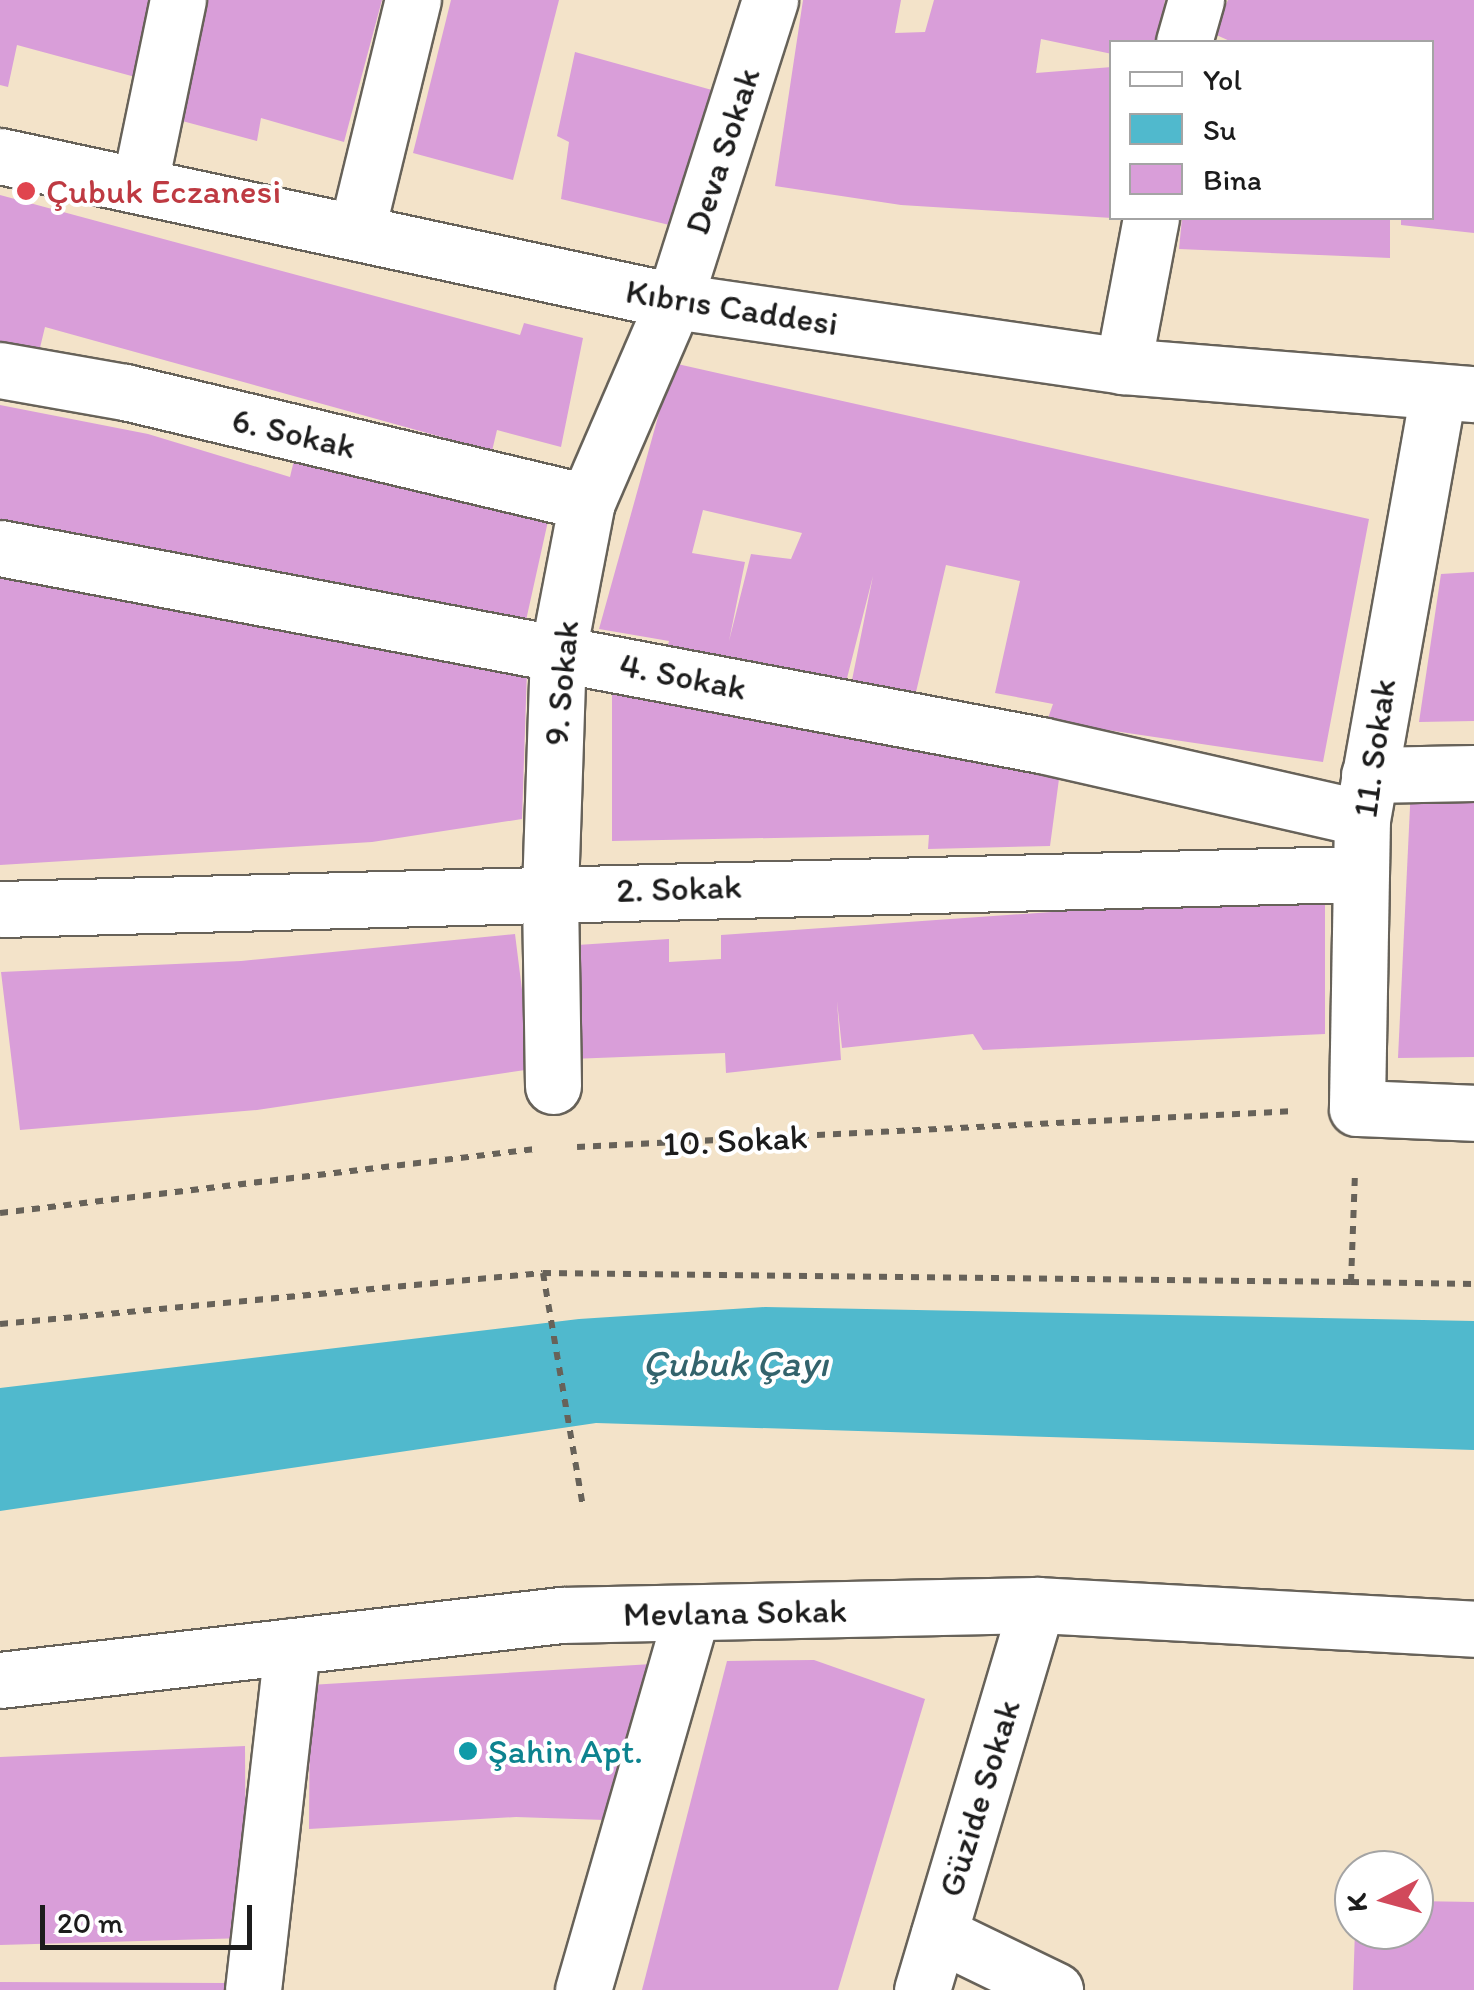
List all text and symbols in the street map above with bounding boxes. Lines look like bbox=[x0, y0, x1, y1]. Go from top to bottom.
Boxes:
legend bbox=[1109, 40, 1434, 220]
text: Yol bbox=[1203, 61, 1242, 98]
street label: Deva Sokak bbox=[675, 63, 769, 239]
text: Su bbox=[1203, 111, 1236, 148]
text: Bina bbox=[1203, 161, 1262, 198]
place label: Çubuk Eczanesi bbox=[46, 170, 282, 212]
marker: Çubuk Eczanesi bbox=[15, 180, 37, 202]
street label: Kıbrıs Caddesi bbox=[623, 269, 841, 345]
street label: 6. Sokak bbox=[228, 398, 360, 468]
street label: 9. Sokak bbox=[535, 619, 587, 747]
street label: 4. Sokak bbox=[616, 643, 750, 709]
street label: 11. Sokak bbox=[1343, 676, 1405, 820]
street label: 2. Sokak bbox=[615, 865, 743, 911]
street label: 10. Sokak bbox=[661, 1115, 809, 1165]
water label: Çubuk Çayı bbox=[642, 1341, 828, 1387]
street label: Mevlana Sokak bbox=[623, 1589, 847, 1635]
street label: Güzide Sokak bbox=[929, 1695, 1029, 1901]
place label: Şahin Apt. bbox=[488, 1730, 643, 1772]
marker: Şahin Apt. bbox=[457, 1740, 479, 1762]
north arrow bbox=[1334, 1850, 1434, 1950]
scale bar bbox=[45, 1885, 258, 1947]
text: K bbox=[1338, 1892, 1374, 1914]
text: 20 m bbox=[57, 1904, 123, 1941]

